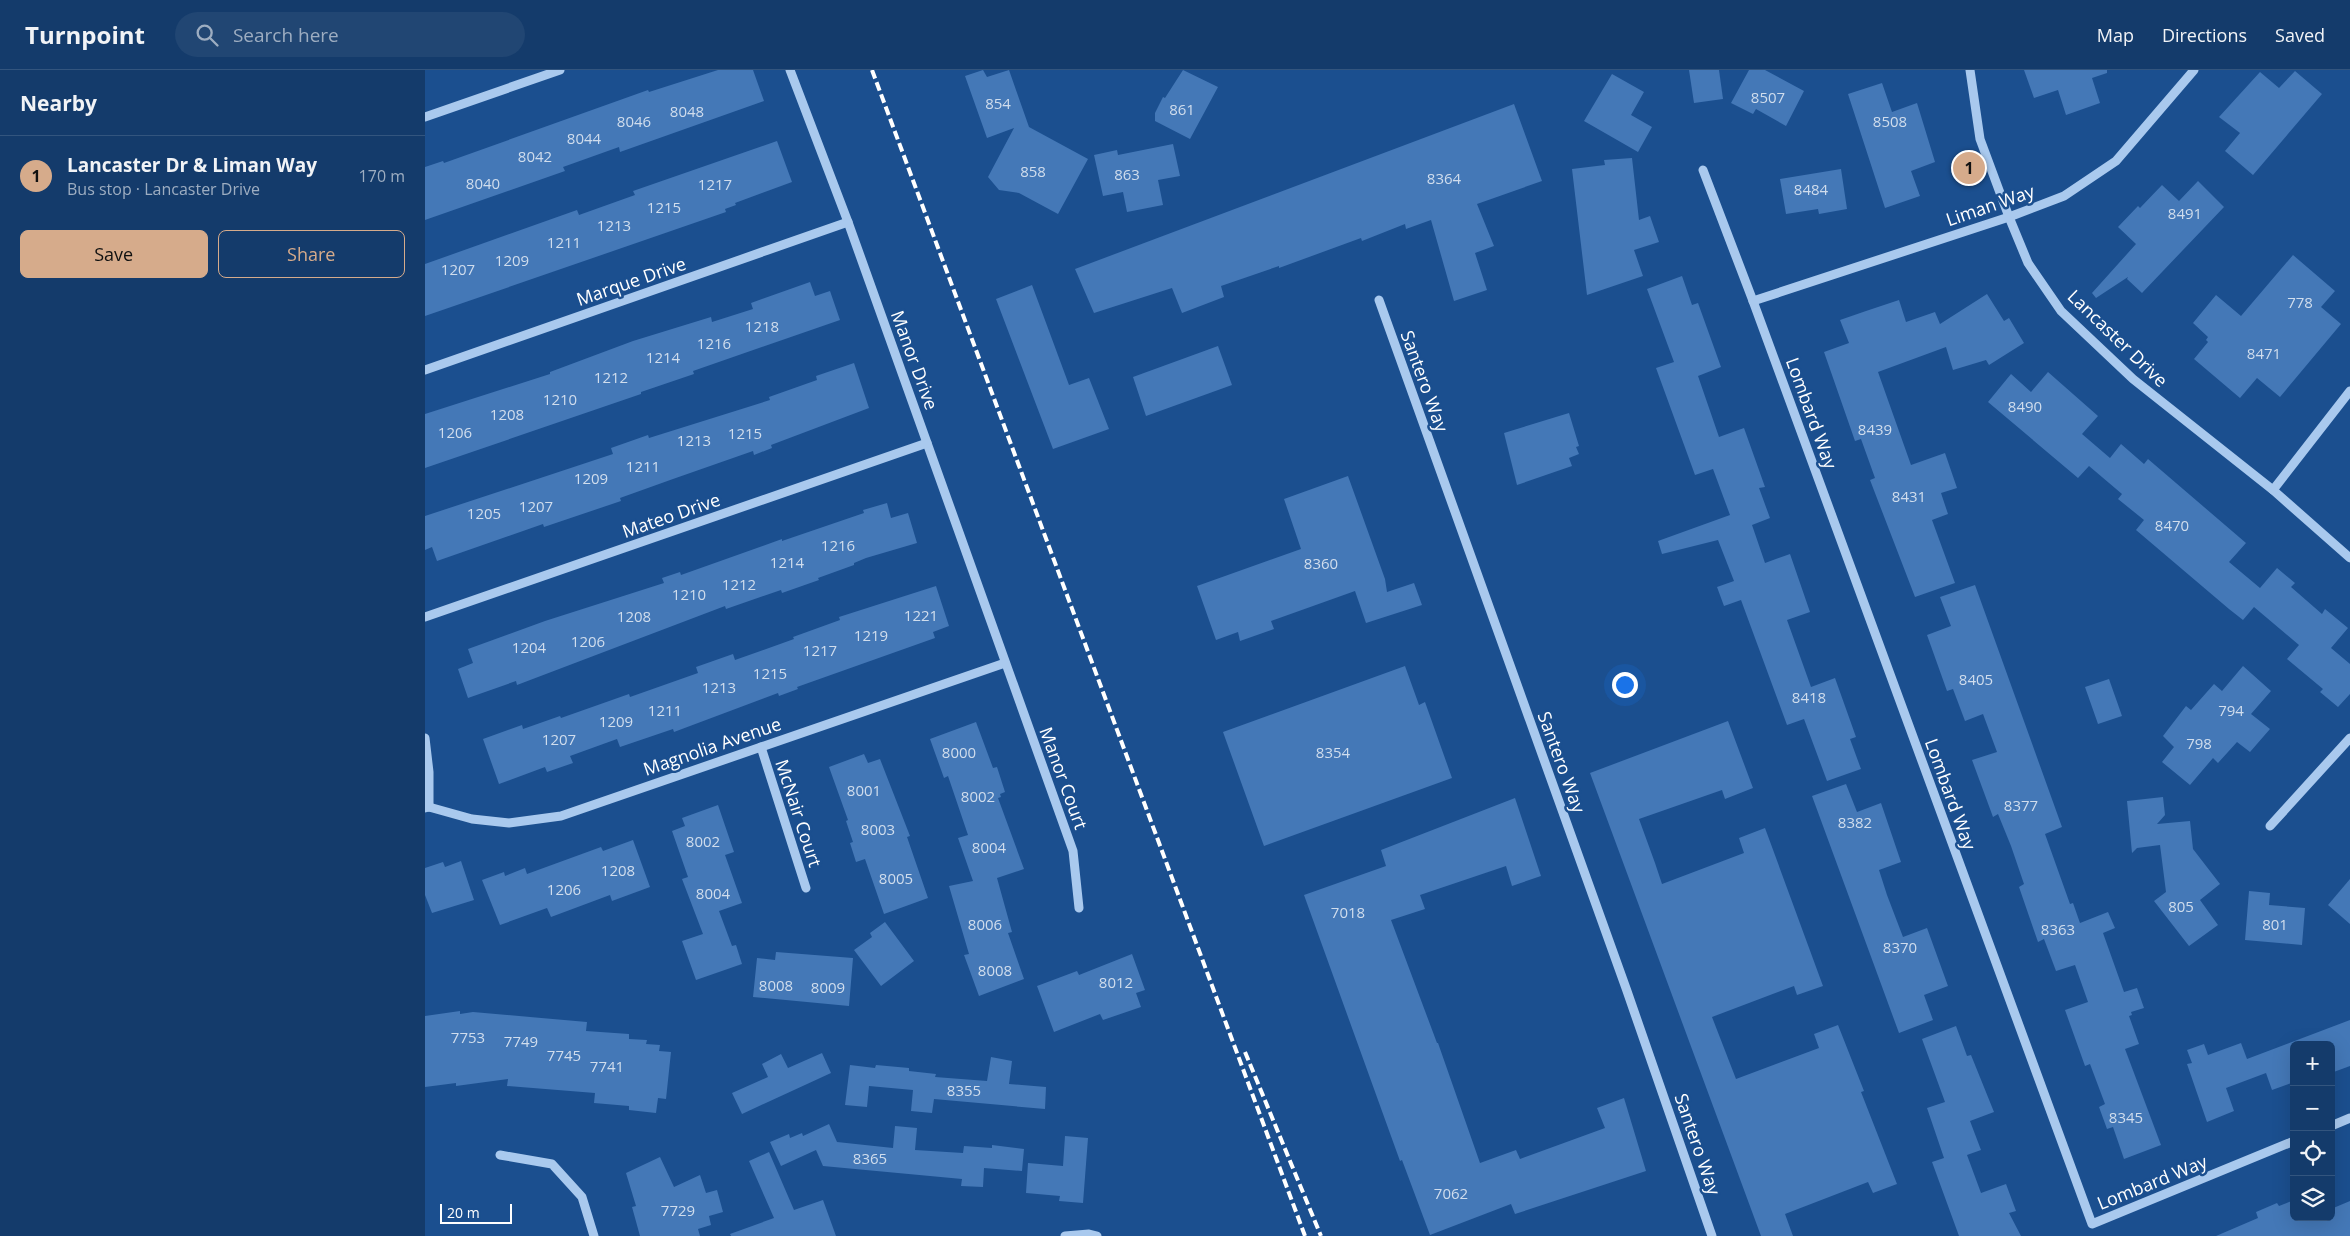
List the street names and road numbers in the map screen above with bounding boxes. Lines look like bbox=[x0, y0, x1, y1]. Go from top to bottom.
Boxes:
street label: Liman Way bbox=[1943, 178, 2038, 231]
street label: Marque Drive bbox=[573, 251, 689, 311]
street label: Lancaster Drive bbox=[2063, 284, 2173, 392]
street label: Manor Drive bbox=[886, 307, 944, 413]
street label: Santero Way bbox=[1396, 327, 1455, 436]
street label: Lombard Way bbox=[1781, 354, 1844, 473]
street label: Mateo Drive bbox=[619, 487, 723, 543]
street label: Santero Way bbox=[1533, 708, 1592, 817]
street label: Magnolia Avenue bbox=[640, 711, 784, 781]
street label: Manor Court bbox=[1034, 724, 1094, 832]
street label: Lombard Way bbox=[1920, 735, 1983, 854]
street label: McNair Court bbox=[770, 756, 828, 870]
street label: Santero Way bbox=[1669, 1090, 1727, 1199]
street label: Lombard Way bbox=[2093, 1149, 2211, 1215]

